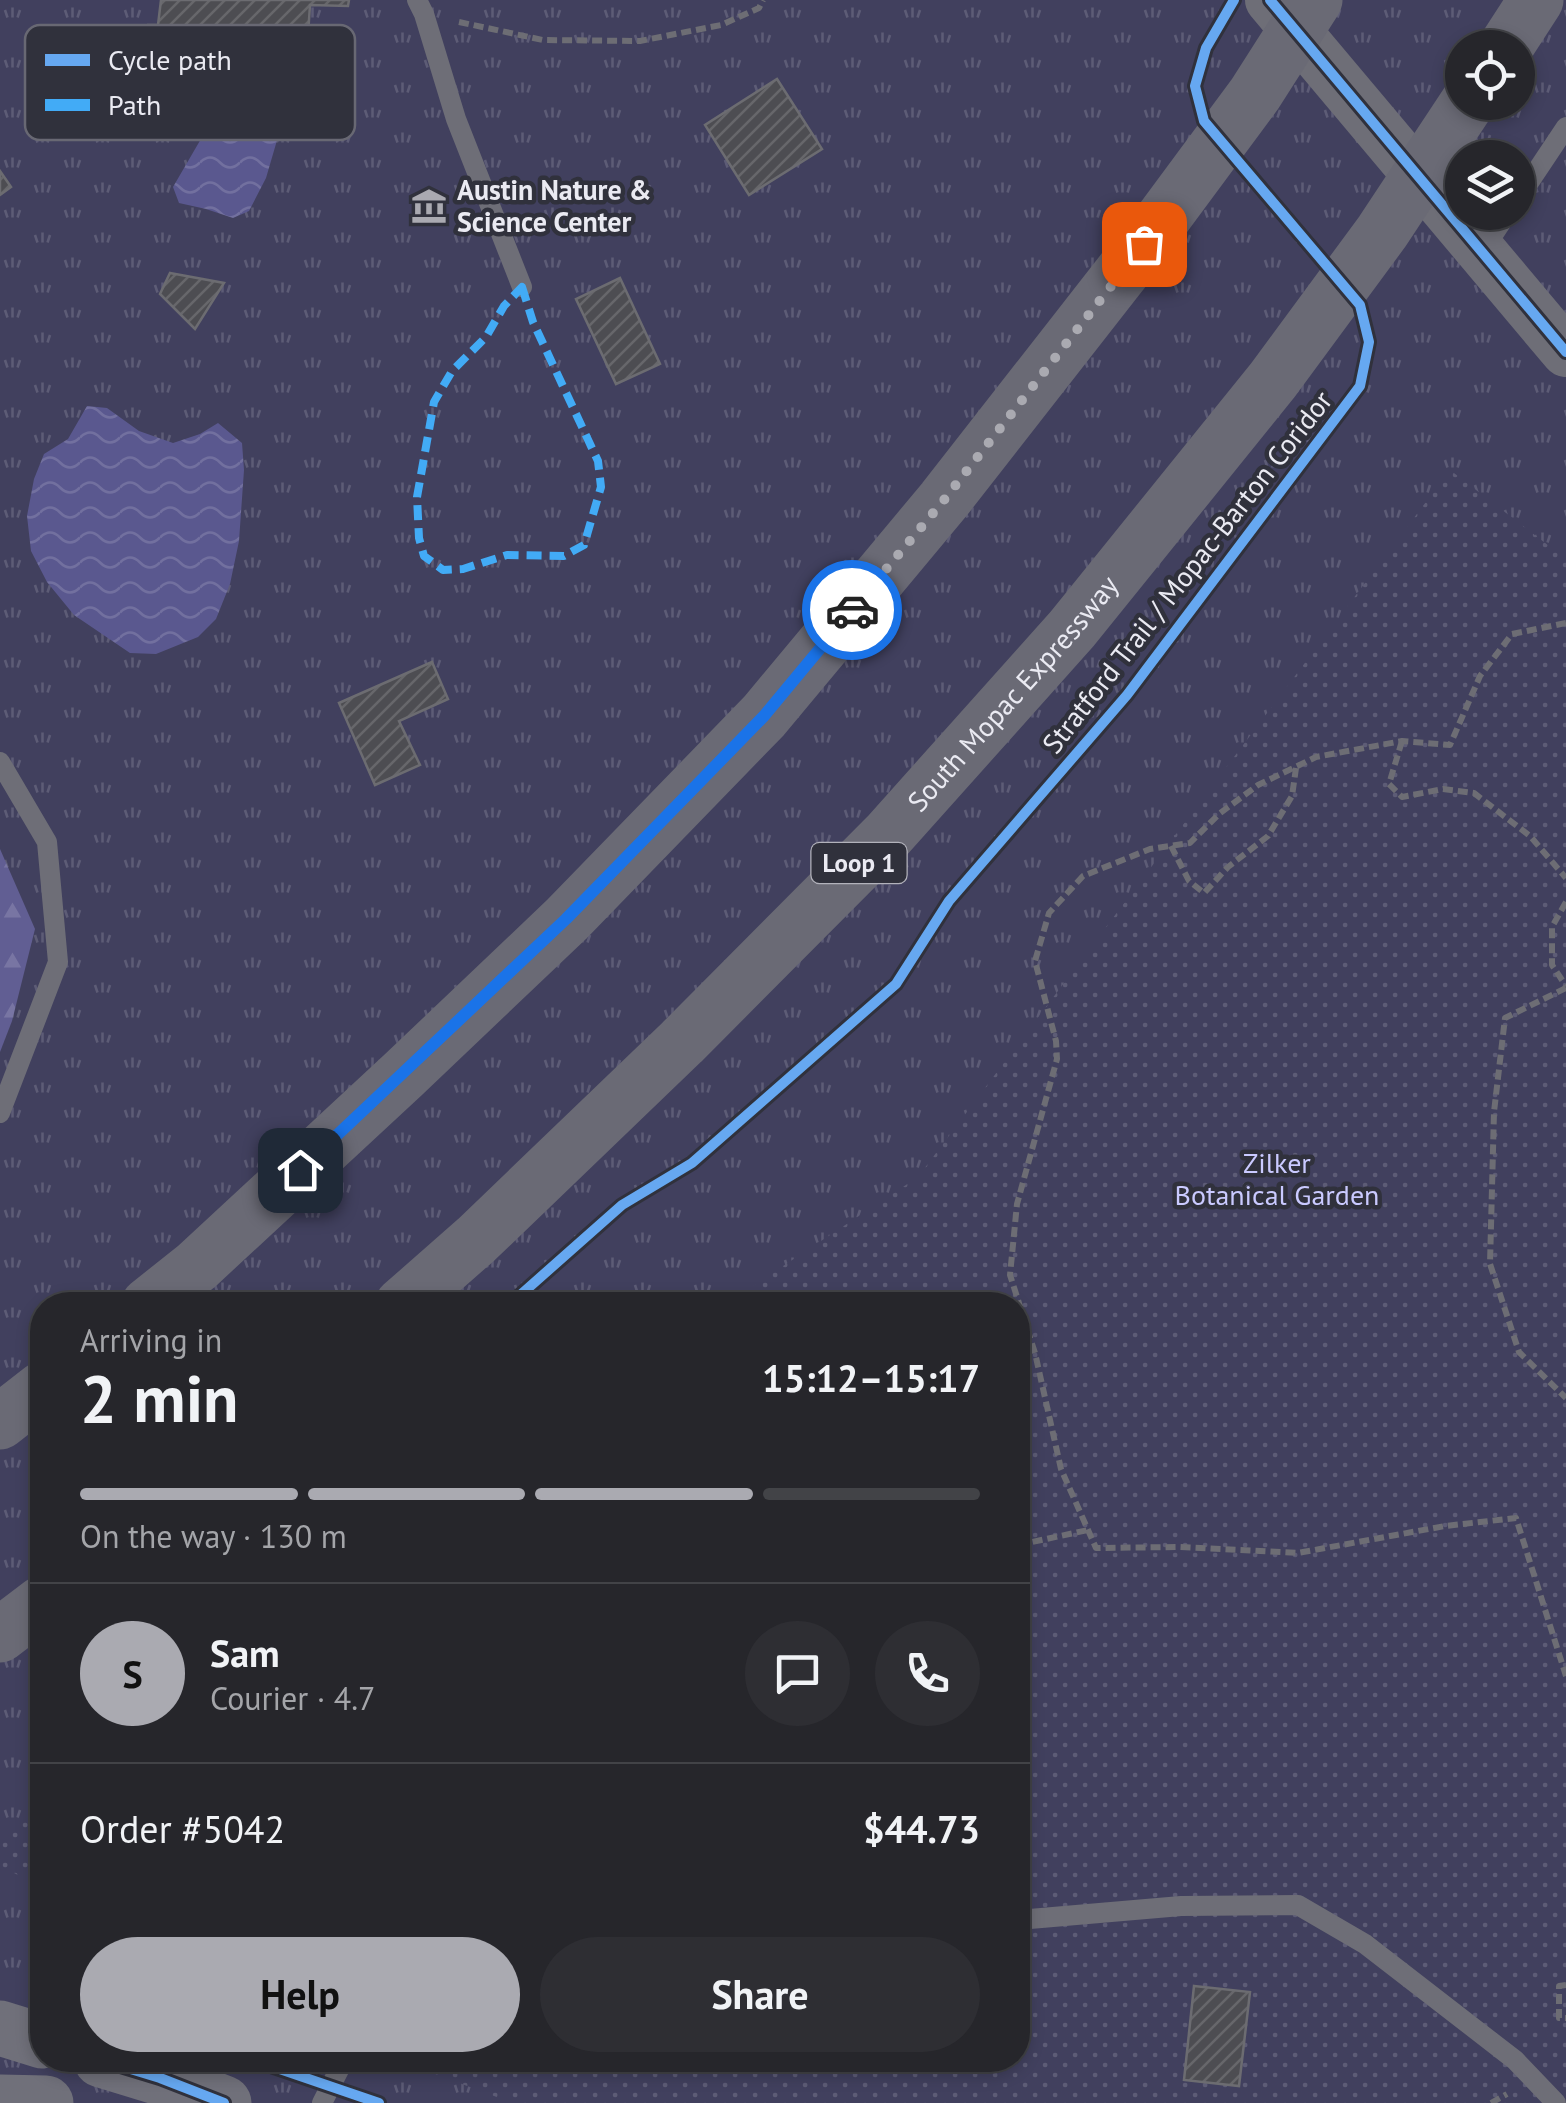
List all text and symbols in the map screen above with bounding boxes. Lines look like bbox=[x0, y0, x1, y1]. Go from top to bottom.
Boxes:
legend bbox=[25, 25, 355, 140]
map controls bbox=[1445, 30, 1535, 230]
button: locate bbox=[1445, 30, 1535, 120]
text: Cycle path bbox=[108, 41, 232, 78]
text: Path bbox=[108, 86, 161, 123]
button: layers bbox=[1445, 140, 1535, 230]
place label: Austin Nature & Science Center bbox=[457, 171, 652, 240]
museum icon: Austin Nature & Science Center bbox=[410, 187, 448, 225]
pin bbox=[1102, 202, 1187, 287]
icon: bag bbox=[1117, 217, 1172, 272]
street label: Stratford Trail / Mopac-Barton Coridor bbox=[1033, 382, 1340, 761]
courier bbox=[802, 560, 902, 660]
street label: South Mopac Expressway bbox=[899, 567, 1126, 819]
icon: car bbox=[825, 583, 880, 638]
road number: Loop 1 bbox=[812, 843, 906, 883]
pin bbox=[258, 1128, 343, 1213]
icon: home bbox=[273, 1143, 328, 1198]
park label: Zilker Botanical Garden bbox=[1175, 1144, 1379, 1213]
text: Arriving in bbox=[80, 1319, 222, 1361]
text: 15:12–15:17 bbox=[762, 1353, 980, 1402]
text: 2 min bbox=[80, 1356, 239, 1440]
text: On the way · 130 m bbox=[80, 1515, 347, 1557]
button: chat bbox=[745, 1621, 850, 1726]
button: phone bbox=[875, 1621, 980, 1726]
text: Sam bbox=[210, 1628, 280, 1677]
text: S bbox=[122, 1649, 143, 1698]
text: Courier · 4.7 bbox=[210, 1677, 376, 1719]
text: Order #5042 bbox=[80, 1804, 285, 1853]
text: $44.73 bbox=[863, 1804, 980, 1853]
button: Help bbox=[80, 1937, 520, 2052]
button: Share bbox=[540, 1937, 980, 2052]

